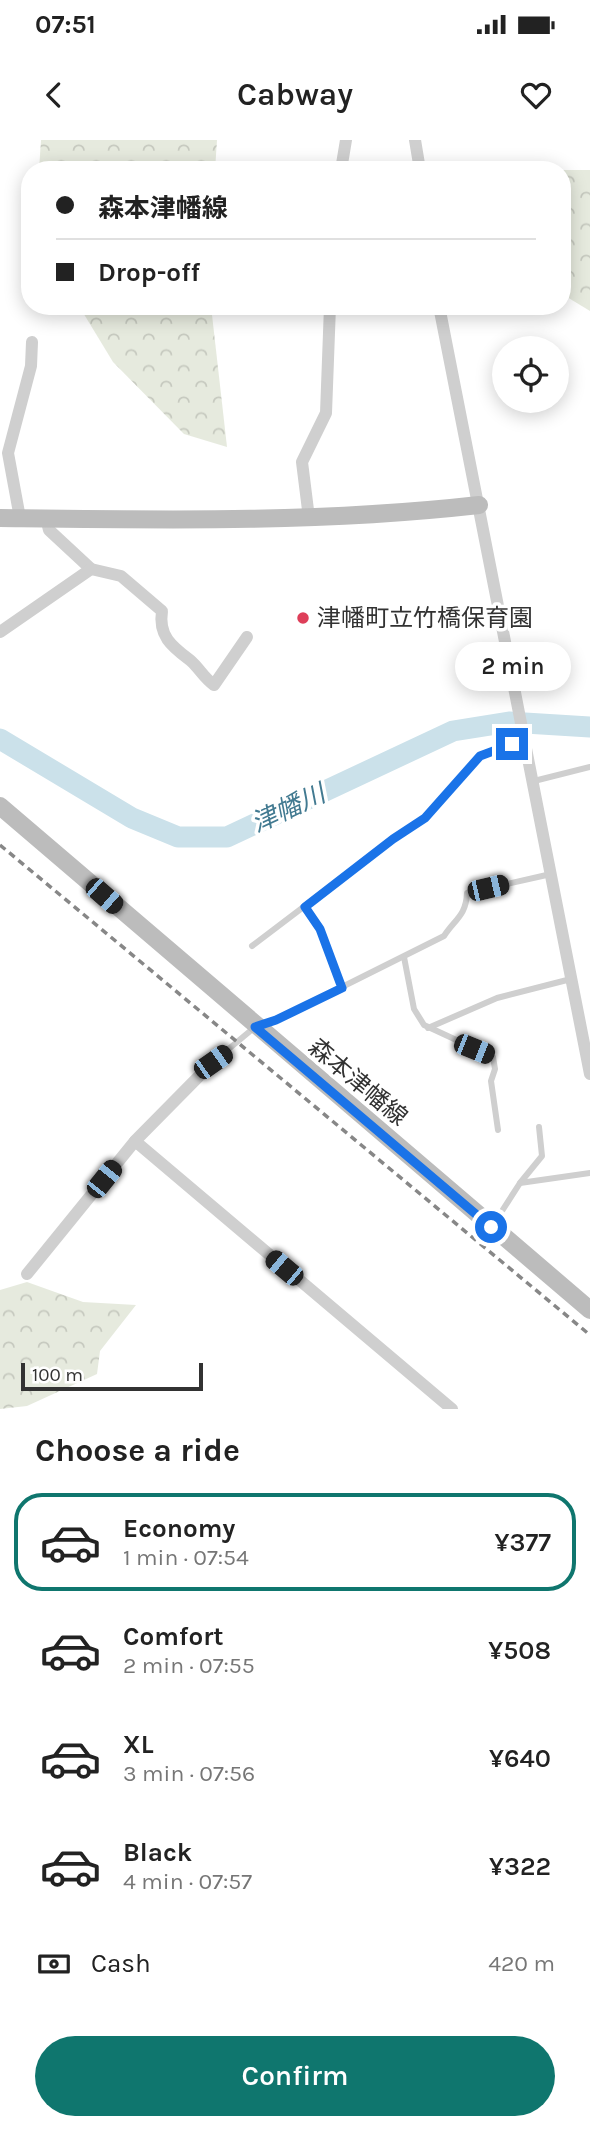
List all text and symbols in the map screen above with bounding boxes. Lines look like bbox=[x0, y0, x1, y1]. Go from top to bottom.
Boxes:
text: 07:51 bbox=[35, 9, 96, 40]
icon: back bbox=[35, 76, 73, 114]
text: Cabway bbox=[237, 76, 353, 113]
icon: heart bbox=[517, 76, 555, 114]
text: 森本津幡線 bbox=[98, 193, 228, 224]
text: Drop-off bbox=[98, 257, 200, 288]
map controls bbox=[492, 336, 569, 413]
button: locate bbox=[492, 336, 569, 413]
place label: 津幡町立竹橋保育園 bbox=[317, 604, 533, 632]
marker: 津幡町立竹橋保育園 bbox=[295, 610, 311, 626]
callout: 2 min bbox=[454, 643, 570, 692]
text: 2 min bbox=[482, 653, 544, 680]
route end bbox=[496, 728, 528, 760]
water label: 津幡川 bbox=[246, 777, 333, 839]
car bbox=[466, 873, 511, 903]
car bbox=[82, 874, 127, 918]
car bbox=[451, 1031, 498, 1067]
street label: 森本津幡線 bbox=[303, 1033, 413, 1131]
car bbox=[190, 1041, 237, 1083]
car bbox=[83, 1156, 126, 1202]
route start bbox=[475, 1211, 507, 1243]
car bbox=[262, 1246, 307, 1290]
scale bar bbox=[21, 1360, 203, 1392]
text: 100 m bbox=[32, 1364, 83, 1386]
text: Choose a ride bbox=[35, 1432, 240, 1469]
icon: car bbox=[39, 1511, 102, 1574]
text: Economy bbox=[123, 1513, 235, 1544]
text: ¥377 bbox=[495, 1527, 551, 1558]
text: 1 min · 07:54 bbox=[123, 1544, 249, 1571]
icon: car bbox=[39, 1619, 102, 1682]
text: Comfort bbox=[123, 1621, 224, 1652]
text: ¥508 bbox=[488, 1635, 551, 1666]
text: 2 min · 07:55 bbox=[123, 1652, 255, 1679]
icon: car bbox=[39, 1727, 102, 1790]
text: XL bbox=[123, 1729, 154, 1760]
text: ¥640 bbox=[489, 1743, 551, 1774]
text: 3 min · 07:56 bbox=[123, 1760, 255, 1787]
icon: car bbox=[39, 1835, 102, 1898]
text: Black bbox=[123, 1837, 192, 1868]
text: ¥322 bbox=[489, 1851, 551, 1882]
text: 4 min · 07:57 bbox=[123, 1868, 252, 1895]
icon: cash bbox=[35, 1945, 73, 1983]
text: Cash bbox=[91, 1948, 151, 1979]
text: 420 m bbox=[488, 1950, 555, 1977]
button: Confirm bbox=[35, 2036, 555, 2116]

